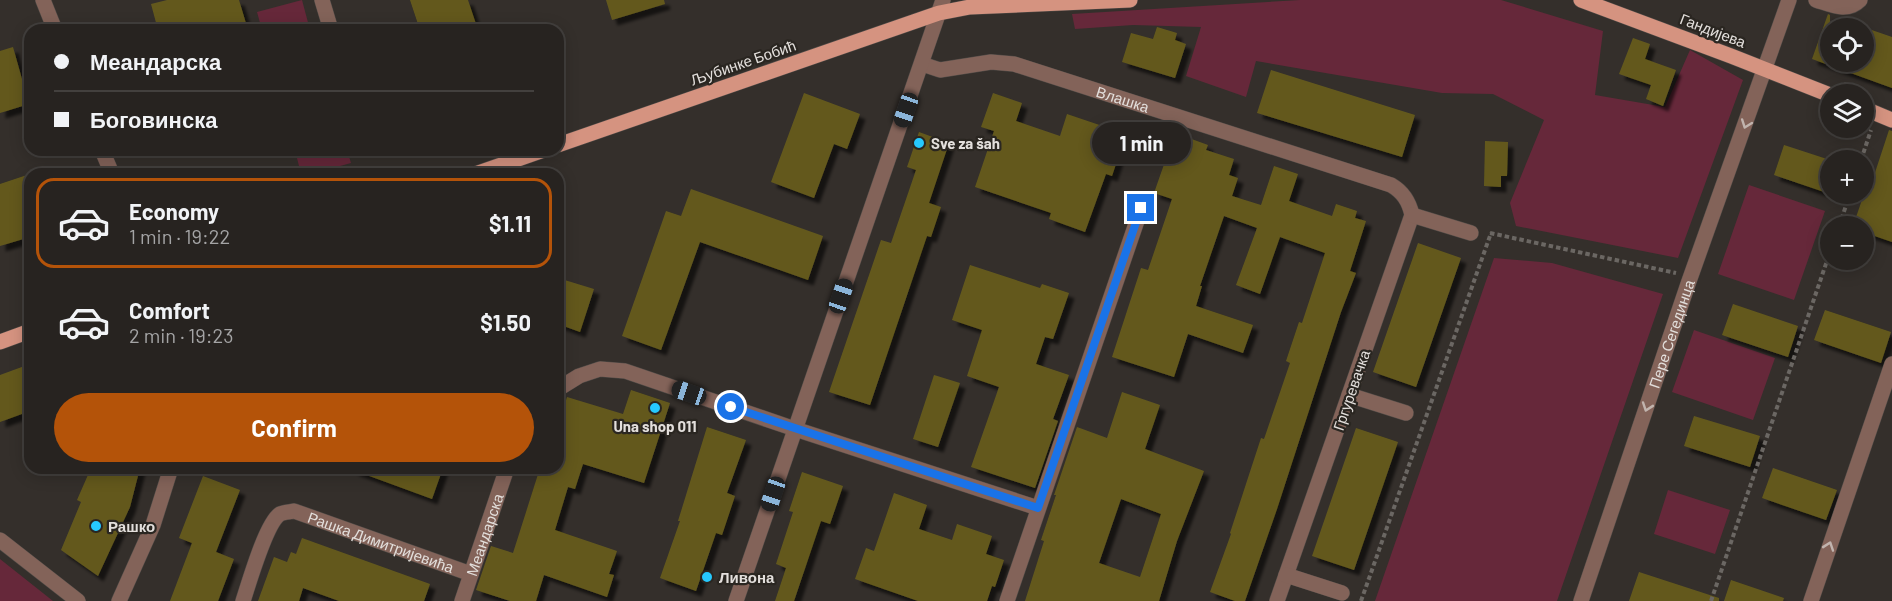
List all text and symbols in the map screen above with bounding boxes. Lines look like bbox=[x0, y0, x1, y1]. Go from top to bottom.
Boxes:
street label: Гандијева bbox=[1678, 9, 1749, 51]
map controls bbox=[1820, 18, 1874, 270]
button: locate bbox=[1820, 18, 1874, 72]
street label: Љубинке Бобић bbox=[688, 36, 798, 88]
text: Меандарска bbox=[90, 48, 221, 74]
street label: Влашка bbox=[1094, 82, 1152, 116]
button: layers bbox=[1820, 84, 1874, 138]
car bbox=[892, 90, 920, 130]
text: Боговинска bbox=[90, 106, 217, 132]
one-way arrow bbox=[1740, 119, 1753, 129]
callout: 1 min bbox=[1092, 121, 1190, 163]
text: 1 min bbox=[1120, 131, 1163, 155]
place label: Sve za šah bbox=[931, 134, 1000, 152]
marker: Sve za šah bbox=[912, 136, 926, 150]
button: + bbox=[1820, 150, 1874, 204]
route end bbox=[1127, 194, 1154, 221]
icon: car bbox=[57, 196, 111, 250]
text: Economy bbox=[129, 198, 219, 224]
text: $1.11 bbox=[489, 210, 531, 236]
button: − bbox=[1820, 216, 1874, 270]
text: 1 min · 19:22 bbox=[129, 224, 230, 248]
car bbox=[827, 276, 855, 316]
street label: Пере Сегединца bbox=[1644, 276, 1698, 390]
icon: car bbox=[57, 295, 111, 349]
text: Comfort bbox=[129, 297, 210, 323]
text: $1.50 bbox=[480, 309, 531, 335]
text: 2 min · 19:23 bbox=[129, 323, 233, 347]
street label: Гргуревачка bbox=[1329, 347, 1373, 433]
car bbox=[669, 379, 709, 407]
button: Confirm bbox=[54, 393, 534, 462]
route start bbox=[717, 393, 744, 420]
marker: Una shop 011 bbox=[648, 401, 662, 415]
one-way arrow bbox=[1641, 402, 1654, 412]
place label: Una shop 011 bbox=[613, 417, 697, 435]
car bbox=[759, 474, 787, 514]
street label: Меандарска bbox=[462, 491, 507, 578]
street label: Рашка Димитријевића bbox=[306, 508, 457, 576]
place label: Рашко bbox=[108, 517, 155, 535]
marker: Рашко bbox=[89, 519, 103, 533]
one-way arrow bbox=[1822, 541, 1835, 552]
place label: Ливона bbox=[719, 568, 775, 586]
marker: Ливона bbox=[700, 570, 714, 584]

